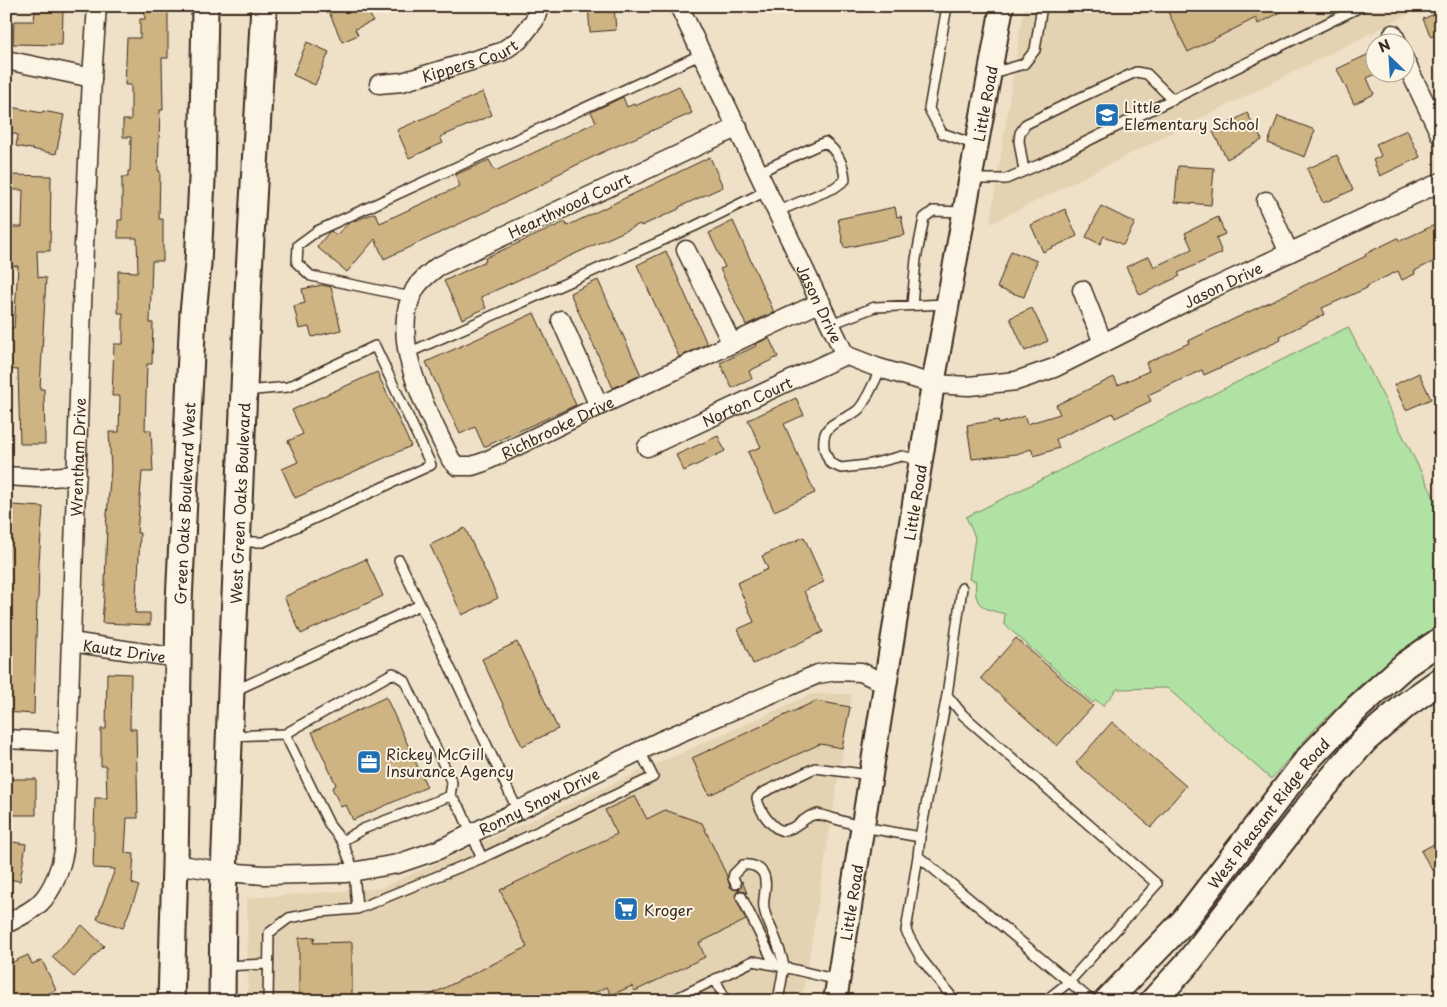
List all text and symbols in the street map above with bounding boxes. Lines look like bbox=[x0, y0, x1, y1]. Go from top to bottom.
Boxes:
north arrow bbox=[1364, 32, 1414, 82]
street label: Kippers Court bbox=[419, 33, 522, 87]
text: N bbox=[1375, 34, 1394, 58]
street label: Little Road bbox=[966, 63, 1002, 143]
place label: Little Elementary School bbox=[1124, 95, 1259, 135]
school or university icon: Little Elementary School bbox=[1094, 102, 1120, 128]
street label: Hearthwood Court bbox=[504, 166, 634, 244]
street label: Jason Drive bbox=[1179, 255, 1266, 313]
street label: Jason Drive bbox=[792, 260, 849, 346]
street label: Norton Court bbox=[698, 370, 796, 431]
street label: Richbrooke Drive bbox=[497, 389, 617, 464]
street label: Wrentham Drive bbox=[64, 397, 90, 517]
street label: Green Oaks Boulevard West bbox=[167, 402, 200, 605]
street label: West Green Oaks Boulevard bbox=[223, 402, 255, 605]
street label: Little Road bbox=[897, 462, 932, 542]
street label: Kautz Drive bbox=[82, 632, 167, 668]
street label: West Pleasant Ridge Road bbox=[1201, 732, 1334, 893]
place label: Rickey McGill Insurance Agency bbox=[386, 742, 514, 782]
office icon: Rickey McGill Insurance Agency bbox=[356, 749, 382, 775]
street label: Ronny Snow Drive bbox=[474, 761, 603, 840]
street label: Little Road bbox=[833, 862, 868, 942]
supermarket icon: Kroger bbox=[613, 896, 639, 922]
place label: Kroger bbox=[644, 898, 693, 921]

